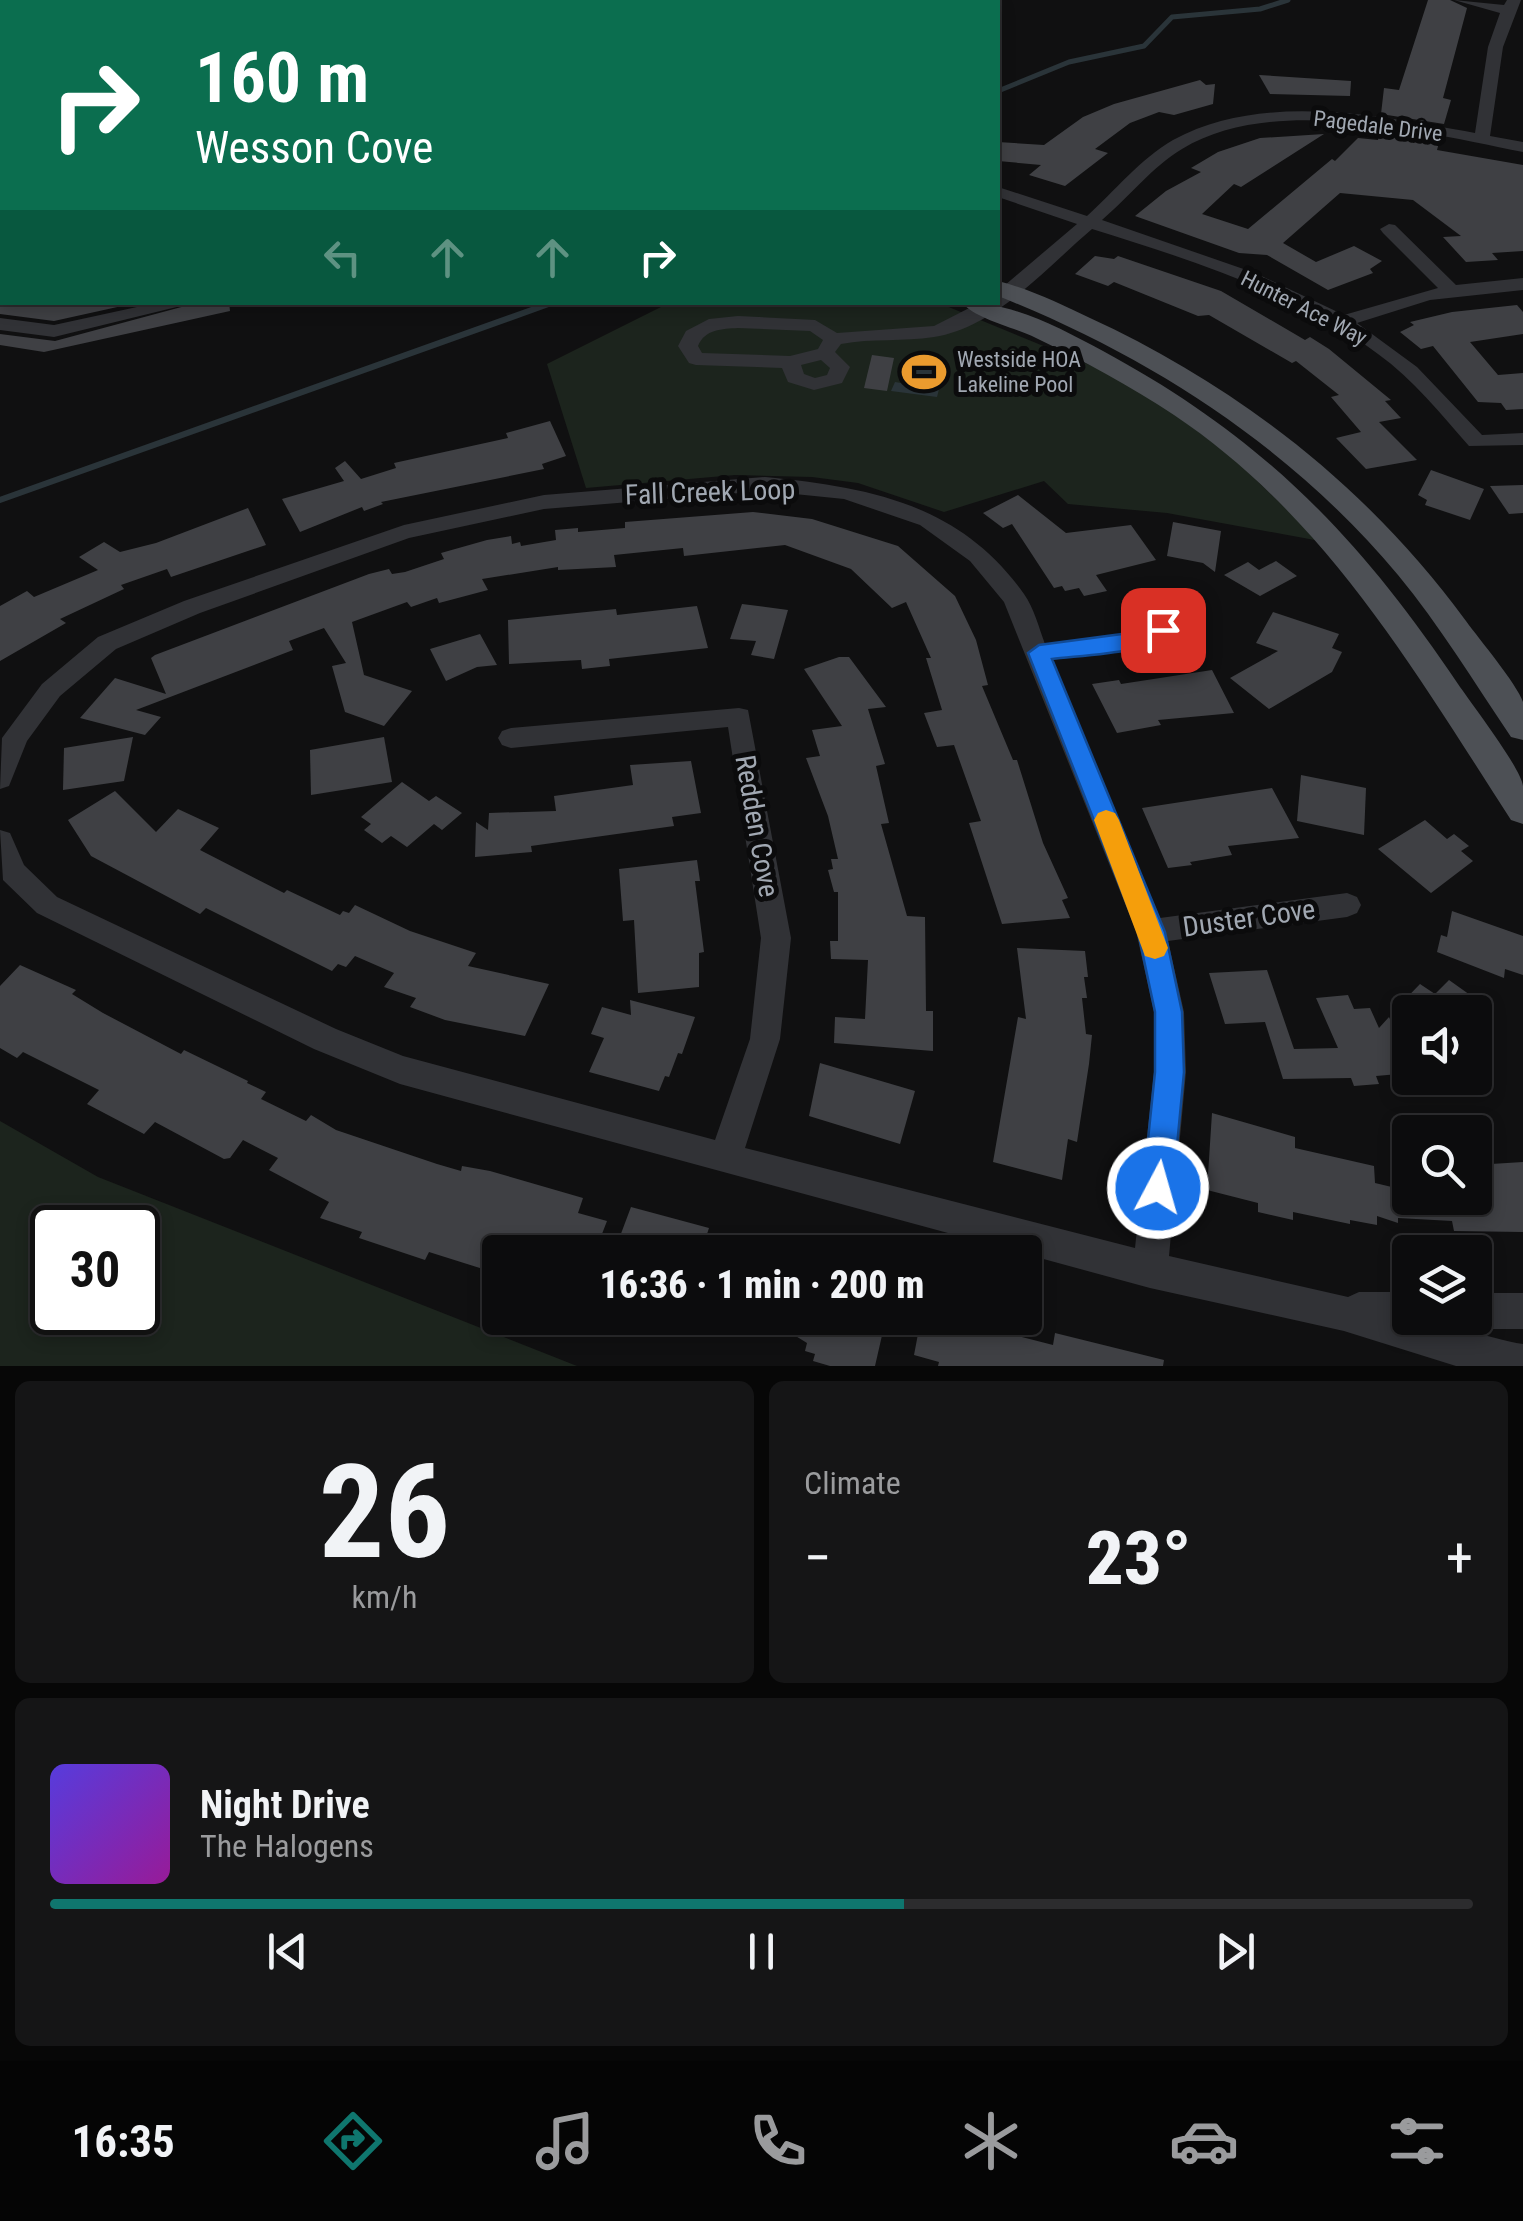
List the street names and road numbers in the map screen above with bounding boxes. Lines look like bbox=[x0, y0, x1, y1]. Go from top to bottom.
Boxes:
street label: Pagedale Drive bbox=[1312, 106, 1444, 146]
street label: Hunter Ace Way bbox=[1237, 266, 1371, 350]
street label: Fall Creek Loop bbox=[624, 473, 796, 511]
street label: Redden Cove bbox=[728, 752, 786, 900]
street label: Duster Cove bbox=[1181, 892, 1317, 944]

